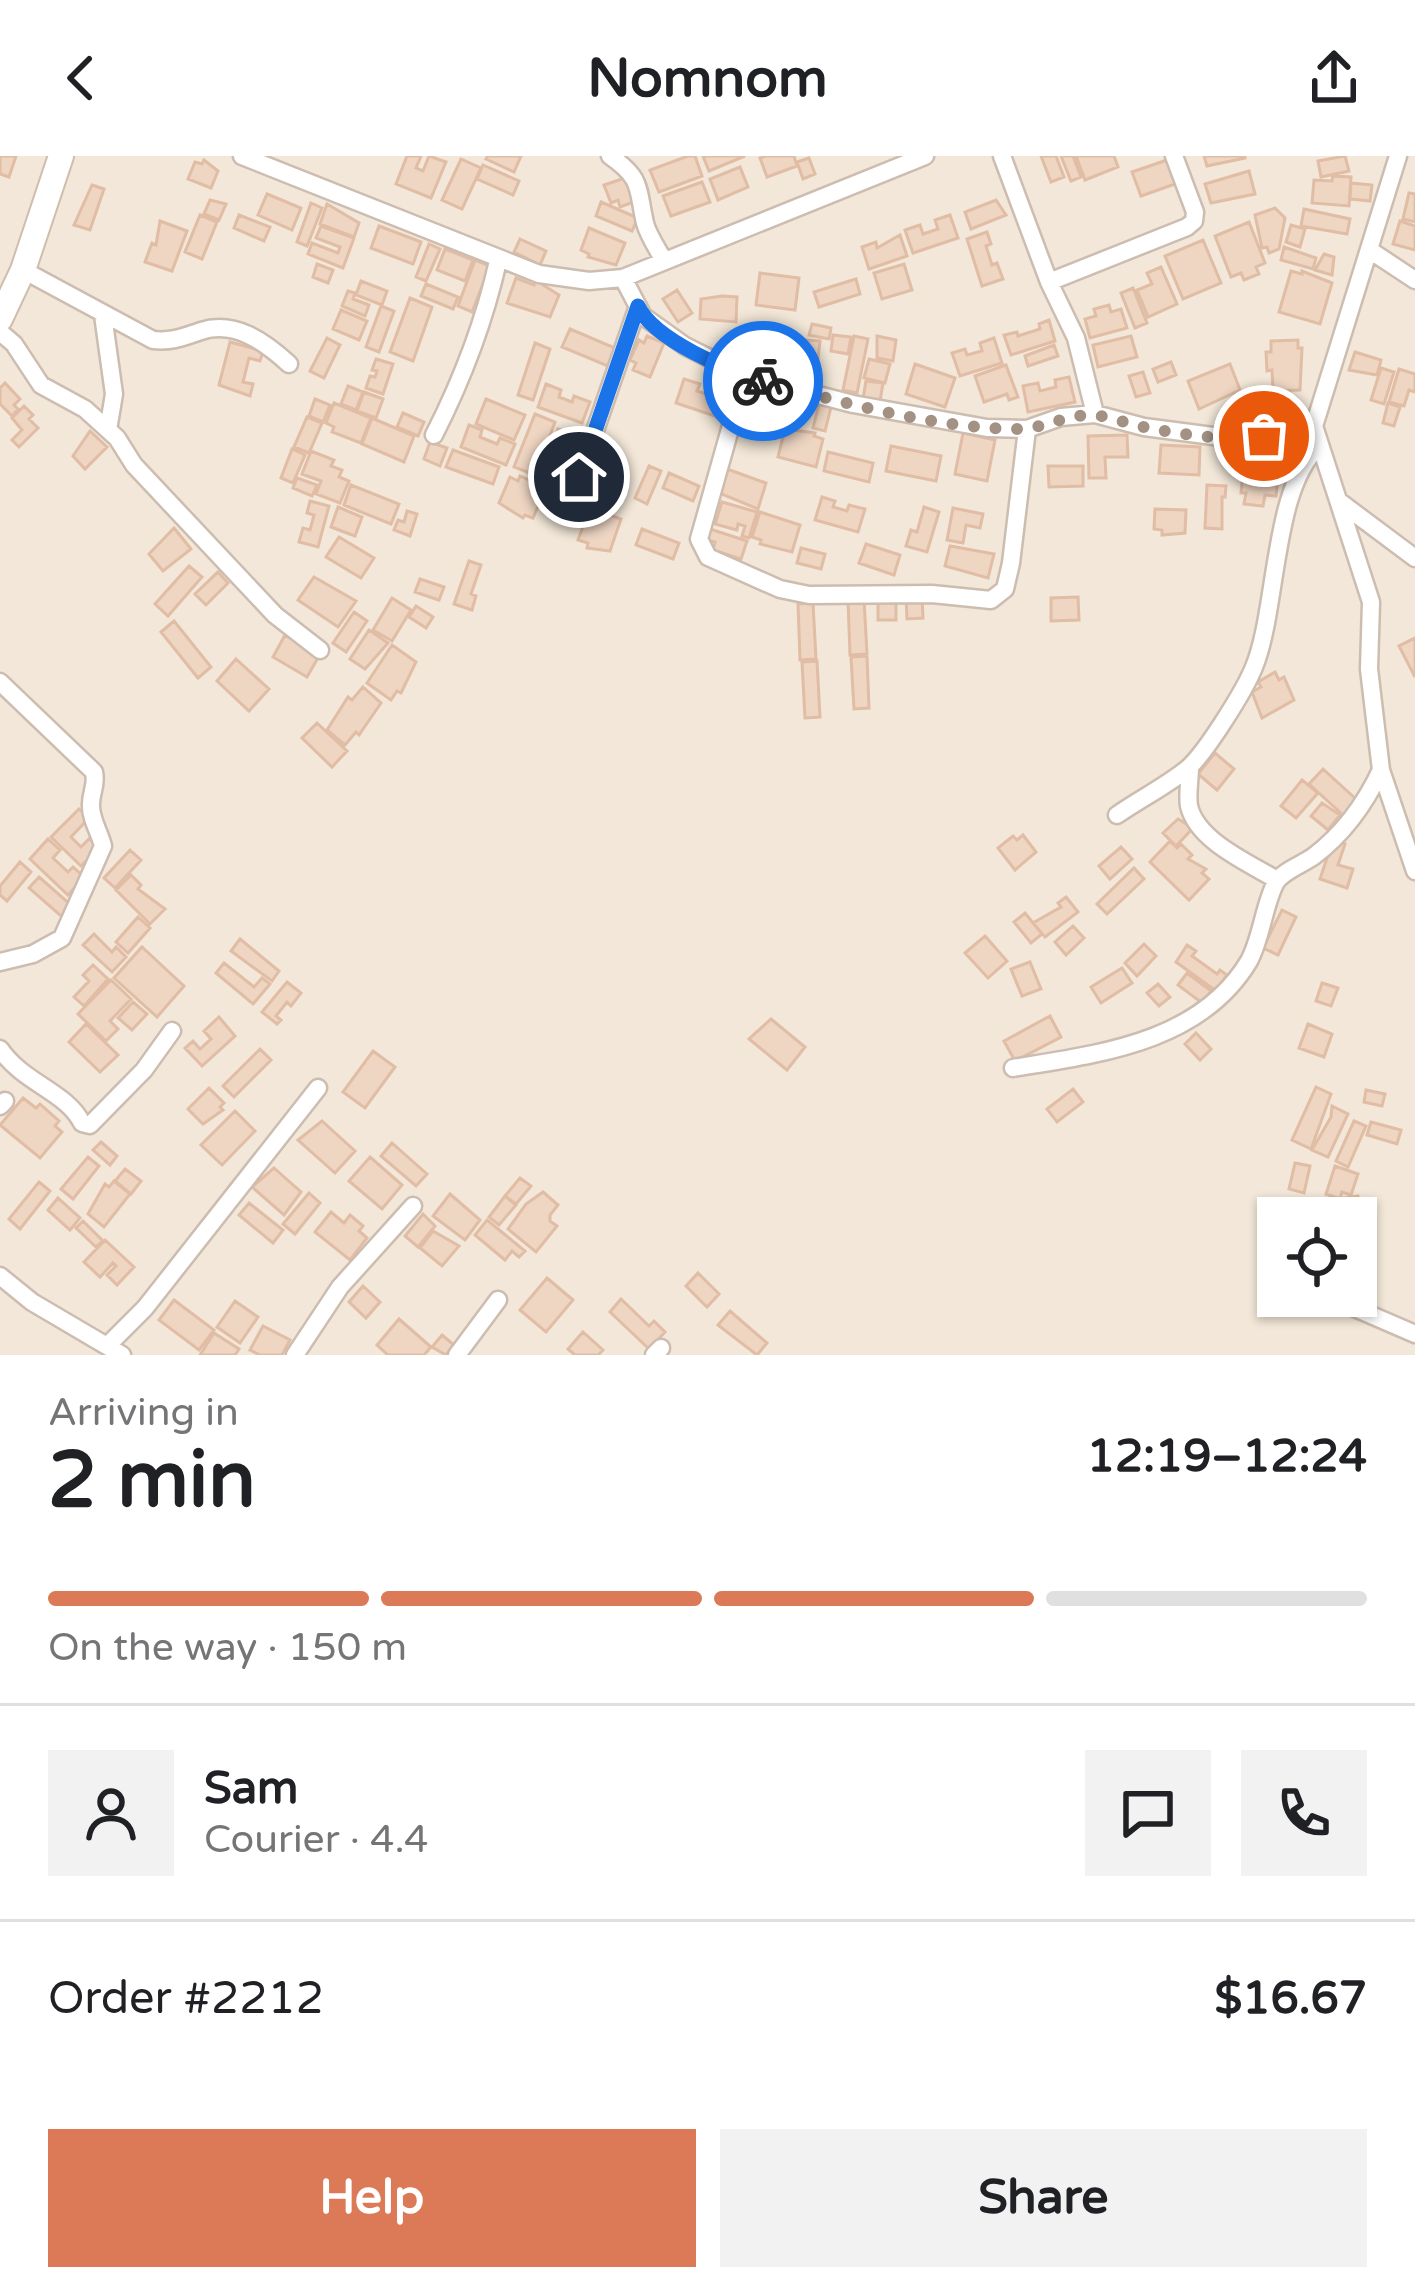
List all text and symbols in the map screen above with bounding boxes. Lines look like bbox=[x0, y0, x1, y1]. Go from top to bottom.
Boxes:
icon: back bbox=[48, 45, 114, 111]
icon: share bbox=[1301, 45, 1367, 111]
text: Nomnom bbox=[587, 46, 828, 111]
courier bbox=[703, 321, 823, 441]
icon: bike bbox=[730, 348, 796, 414]
pin bbox=[1213, 385, 1315, 487]
icon: bag bbox=[1231, 403, 1297, 469]
pin bbox=[528, 426, 630, 528]
icon: home bbox=[546, 444, 612, 510]
map controls bbox=[1257, 1197, 1377, 1317]
button: locate bbox=[1257, 1197, 1377, 1317]
text: Arriving in bbox=[48, 1389, 239, 1436]
text: 12:19–12:24 bbox=[1087, 1430, 1367, 1484]
text: 2 min bbox=[48, 1434, 256, 1528]
text: On the way · 150 m bbox=[48, 1624, 407, 1671]
button: person bbox=[48, 1750, 174, 1876]
button: chat bbox=[1085, 1750, 1211, 1876]
button: phone bbox=[1241, 1750, 1367, 1876]
text: Sam bbox=[204, 1762, 298, 1816]
text: Courier · 4.4 bbox=[204, 1816, 428, 1863]
text: Order #2212 bbox=[48, 1972, 324, 2026]
text: $16.67 bbox=[1215, 1972, 1367, 2026]
button: Help bbox=[48, 2129, 696, 2267]
button: Share bbox=[720, 2129, 1367, 2267]

